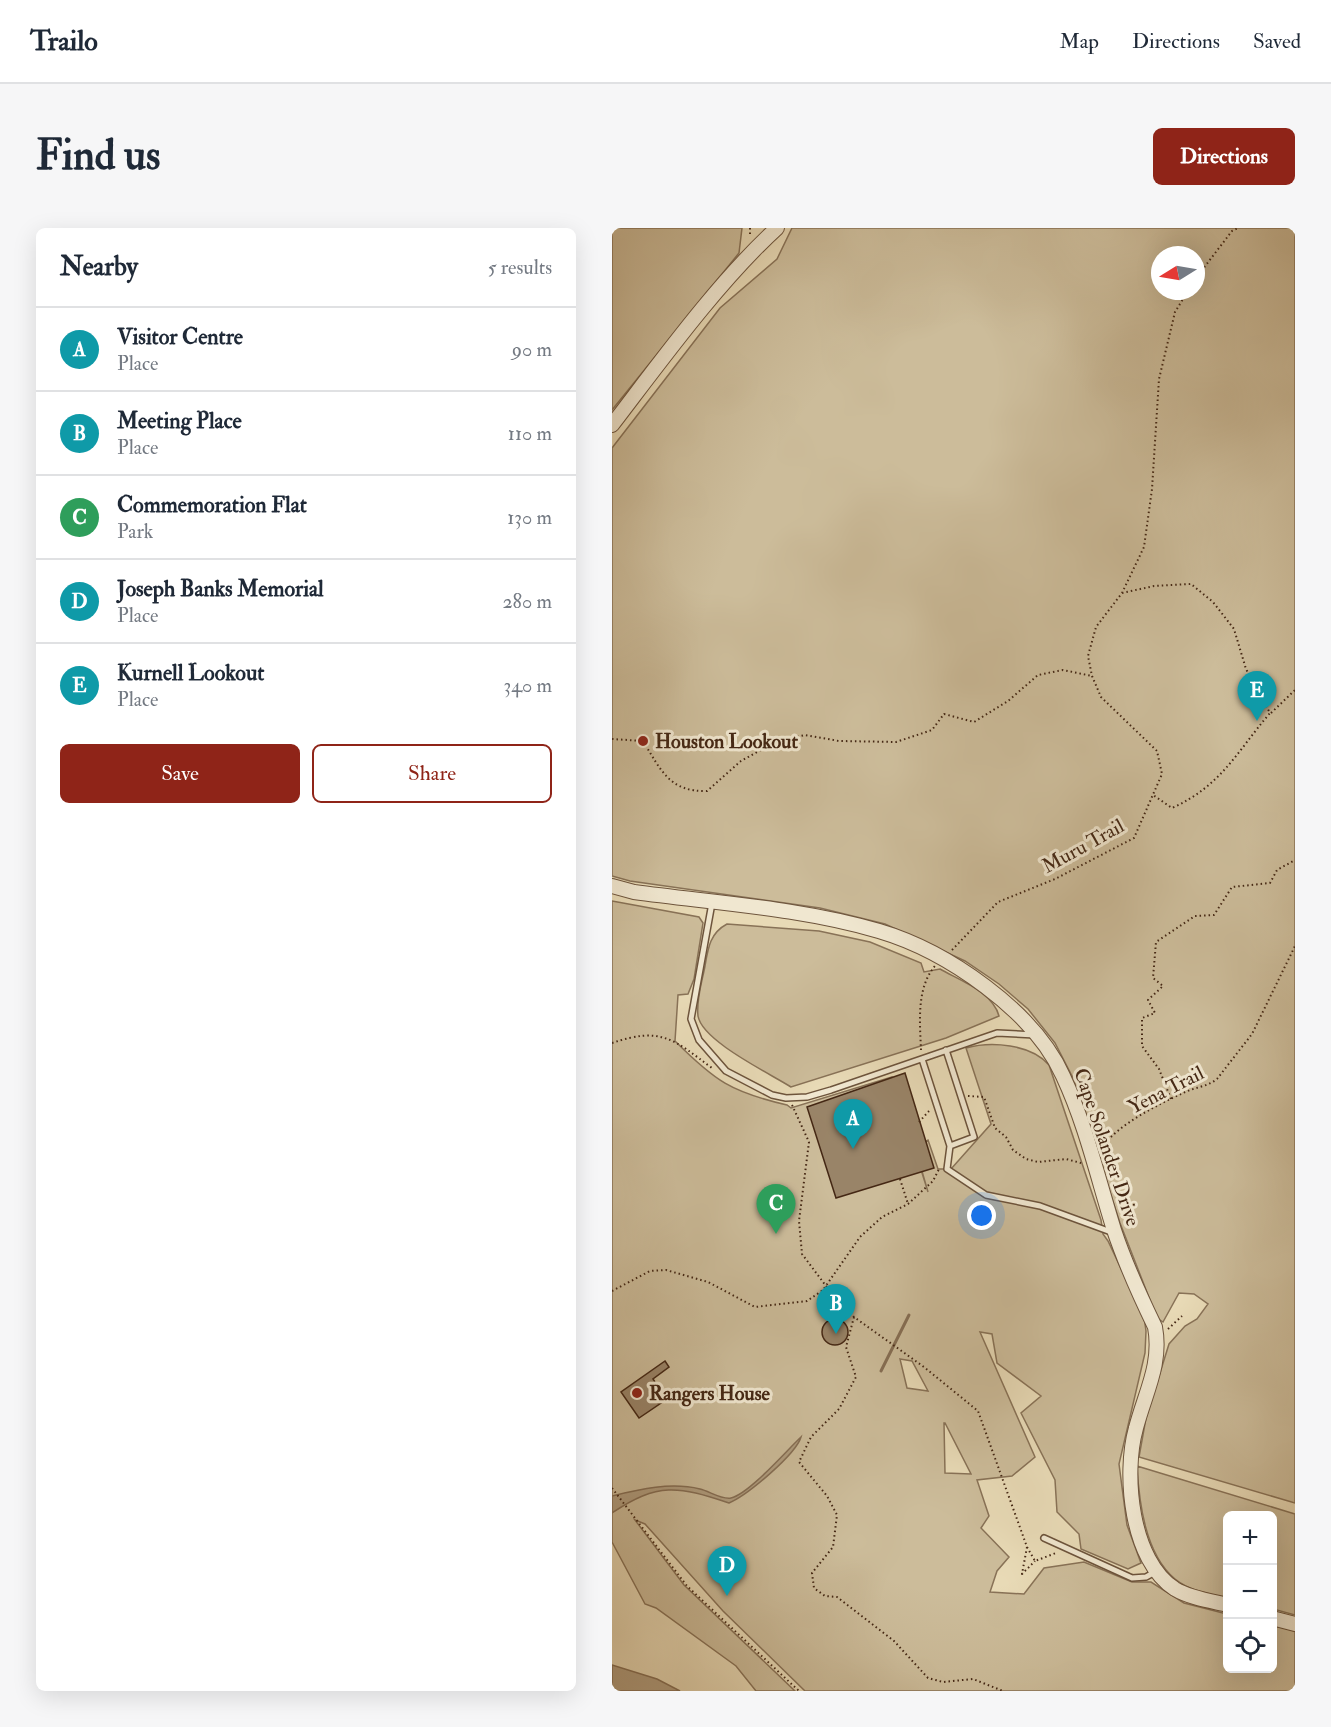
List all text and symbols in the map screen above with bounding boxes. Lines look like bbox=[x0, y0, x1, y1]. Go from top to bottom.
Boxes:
text: Trailo bbox=[30, 24, 98, 59]
text: Map bbox=[1059, 28, 1099, 55]
text: Directions bbox=[1132, 28, 1220, 55]
text: Saved bbox=[1253, 28, 1301, 55]
button: Directions bbox=[1153, 128, 1295, 185]
text: Find us bbox=[36, 130, 160, 182]
north arrow bbox=[1151, 246, 1205, 300]
text: Nearby bbox=[60, 251, 138, 283]
text: 5 results bbox=[488, 255, 552, 280]
text: Visitor Centre bbox=[117, 323, 243, 351]
text: A bbox=[73, 337, 86, 362]
text: 90 m bbox=[512, 337, 552, 362]
text: Place bbox=[117, 351, 158, 376]
text: Meeting Place bbox=[117, 407, 242, 435]
text: B bbox=[73, 421, 86, 446]
text: 110 m bbox=[508, 421, 552, 446]
text: Place bbox=[117, 435, 158, 460]
text: Commemoration Flat bbox=[117, 491, 307, 519]
text: C bbox=[72, 505, 87, 530]
text: 130 m bbox=[507, 505, 552, 530]
text: Park bbox=[117, 519, 153, 544]
text: Joseph Banks Memorial bbox=[117, 575, 324, 603]
text: D bbox=[71, 589, 88, 614]
text: 280 m bbox=[502, 589, 552, 614]
text: Place bbox=[117, 603, 158, 628]
text: Kurnell Lookout bbox=[117, 659, 264, 687]
pin: E bbox=[1238, 672, 1276, 721]
text: E bbox=[72, 673, 87, 698]
text: 340 m bbox=[504, 673, 552, 698]
text: Place bbox=[117, 687, 158, 712]
place label: Houston Lookout bbox=[655, 729, 798, 754]
marker: Houston Lookout bbox=[636, 734, 650, 748]
button: Save bbox=[60, 744, 300, 803]
button: Share bbox=[312, 744, 552, 803]
street label: Muru Trail bbox=[1037, 813, 1129, 879]
street label: Yena Trail bbox=[1124, 1060, 1208, 1120]
street label: Cape Solander Drive bbox=[1067, 1065, 1146, 1230]
pin: A bbox=[834, 1100, 872, 1149]
pin: C bbox=[756, 1184, 796, 1234]
your location bbox=[967, 1201, 996, 1230]
pin: B bbox=[816, 1284, 856, 1334]
place label: Rangers House bbox=[649, 1381, 771, 1407]
marker: Rangers House bbox=[630, 1386, 644, 1400]
map controls bbox=[1223, 1511, 1277, 1673]
button: + bbox=[1223, 1511, 1277, 1565]
pin: D bbox=[708, 1546, 746, 1596]
button: − bbox=[1223, 1565, 1277, 1619]
button: locate bbox=[1223, 1619, 1277, 1673]

